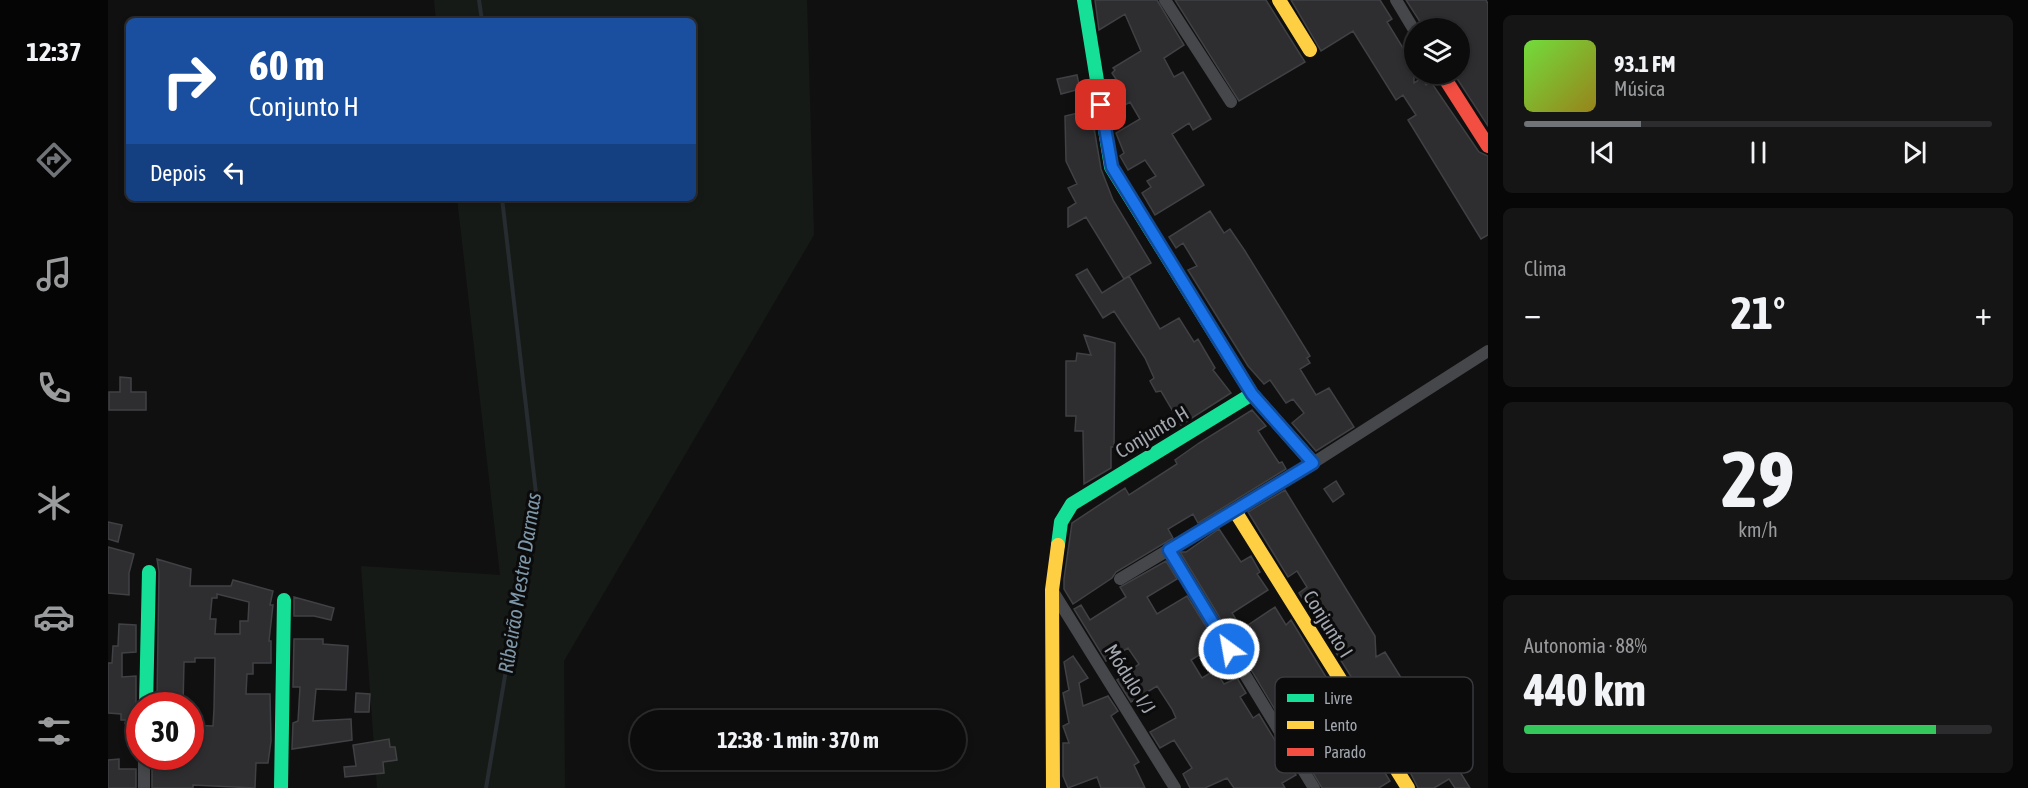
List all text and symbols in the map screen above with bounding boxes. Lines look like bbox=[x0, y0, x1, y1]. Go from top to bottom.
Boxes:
map controls bbox=[1404, 18, 1470, 84]
button: layers bbox=[1404, 18, 1470, 84]
text: 12:37 bbox=[26, 36, 82, 67]
text: 60 m bbox=[249, 41, 324, 89]
icon: right bbox=[150, 42, 228, 120]
text: 93.1 FM bbox=[1614, 51, 1676, 77]
text: Música bbox=[1614, 77, 1665, 100]
pin bbox=[1075, 79, 1126, 130]
icon: arrive bbox=[1084, 88, 1117, 121]
text: Conjunto H bbox=[249, 91, 359, 122]
icon: previous bbox=[1586, 136, 1619, 169]
icon: pause bbox=[1742, 136, 1775, 169]
icon: next bbox=[1898, 136, 1931, 169]
icon: directions bbox=[33, 139, 75, 181]
icon: left bbox=[218, 156, 251, 189]
text: Depois bbox=[150, 160, 206, 186]
icon: music bbox=[33, 253, 75, 295]
text: Clima bbox=[1524, 257, 1567, 280]
text: 21° bbox=[1731, 287, 1785, 339]
text: − bbox=[1524, 294, 1541, 332]
text: + bbox=[1975, 294, 1992, 332]
icon: phone bbox=[33, 367, 75, 409]
street label: Conjunto H bbox=[1111, 401, 1193, 462]
text: 29 bbox=[1721, 434, 1795, 524]
icon: climate bbox=[33, 482, 75, 524]
water label: Ribeirão Mestre Darmas bbox=[493, 491, 545, 675]
text: km/h bbox=[1738, 518, 1778, 541]
street label: Conjunto I bbox=[1299, 586, 1358, 662]
icon: car bbox=[33, 596, 75, 638]
position arrow bbox=[1197, 617, 1261, 681]
text: Autonomia · 88% bbox=[1524, 634, 1647, 657]
street label: Módulo I/J bbox=[1100, 640, 1161, 718]
text: 440 km bbox=[1524, 664, 1646, 716]
legend bbox=[1275, 677, 1473, 773]
text: Livre bbox=[1324, 689, 1352, 707]
speed limit sign: 30 bbox=[126, 692, 204, 770]
icon: filters bbox=[33, 710, 75, 752]
text: Lento bbox=[1324, 716, 1357, 734]
text: 12:38 · 1 min · 370 m bbox=[717, 727, 879, 753]
text: Parado bbox=[1324, 743, 1366, 761]

